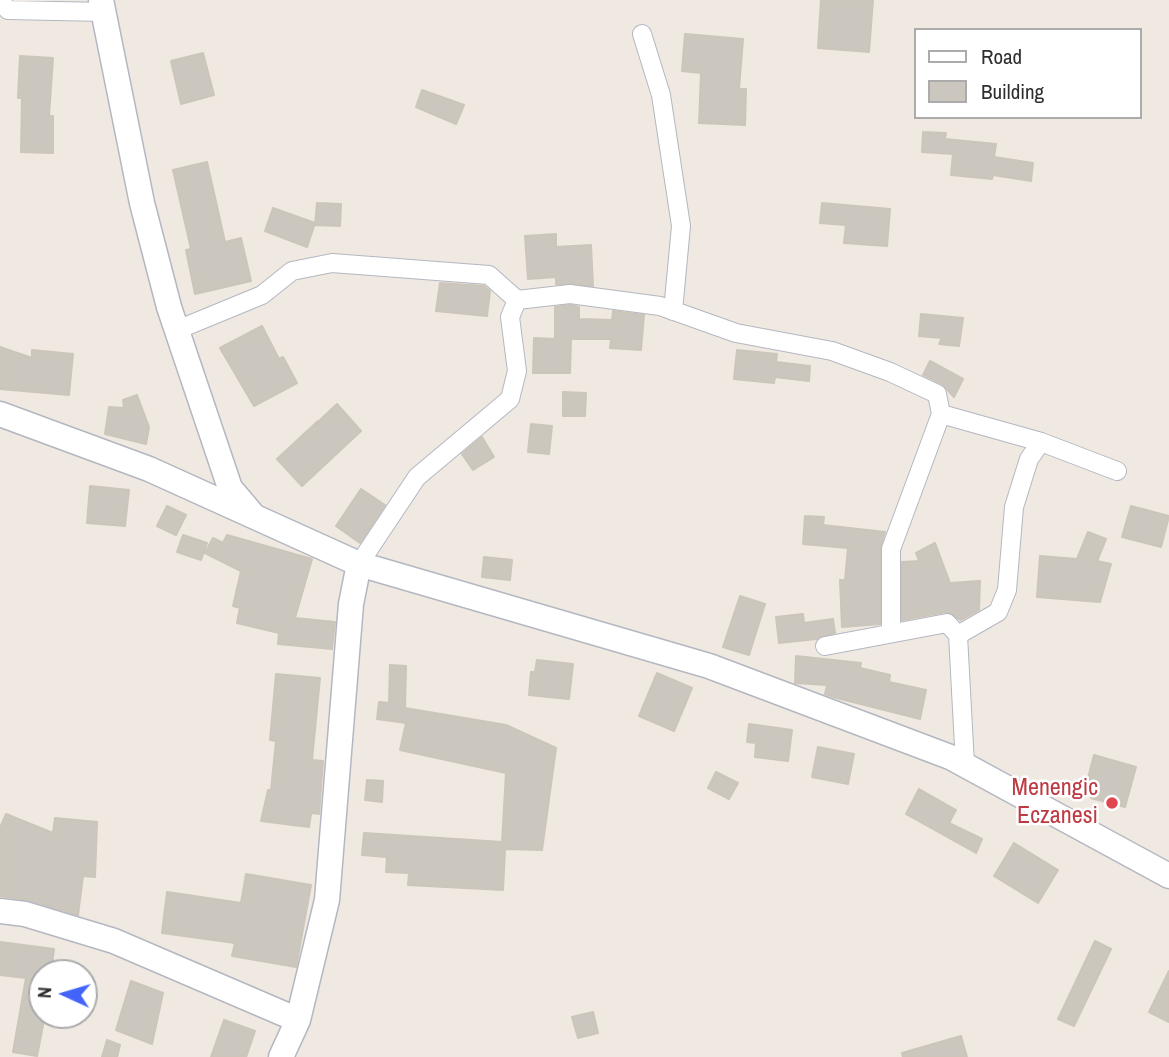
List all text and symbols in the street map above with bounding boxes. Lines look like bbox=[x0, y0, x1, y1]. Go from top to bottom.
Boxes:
legend bbox=[914, 28, 1141, 119]
text: Road bbox=[981, 42, 1022, 71]
text: Building bbox=[981, 77, 1044, 106]
place label: Menengic Eczanesi bbox=[1012, 775, 1098, 831]
marker: Menengic Eczanesi bbox=[1104, 795, 1120, 811]
north arrow bbox=[28, 959, 98, 1029]
text: N bbox=[31, 986, 57, 999]

